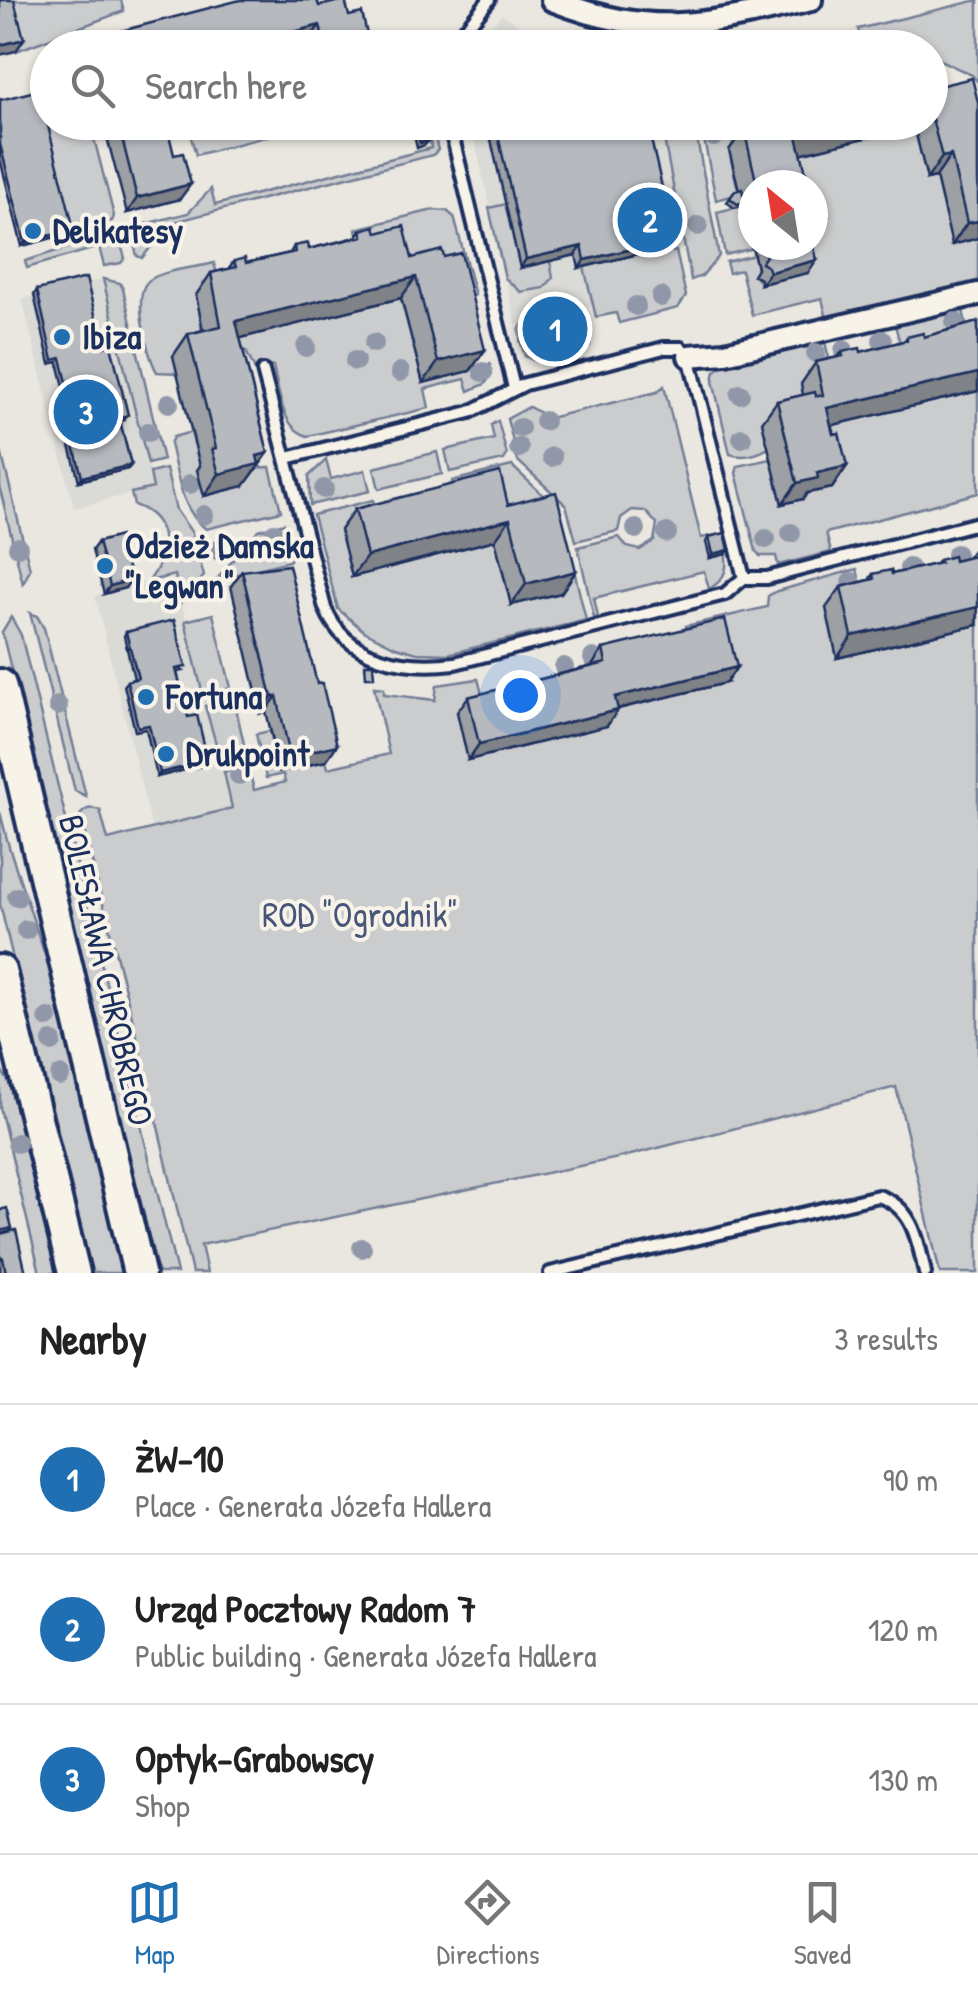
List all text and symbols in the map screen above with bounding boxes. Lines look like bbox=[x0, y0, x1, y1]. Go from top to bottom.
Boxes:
search box bbox=[30, 30, 948, 140]
icon: search bbox=[65, 58, 120, 113]
text: Search here bbox=[145, 59, 307, 111]
north arrow bbox=[738, 170, 828, 260]
pin: 2 bbox=[618, 182, 682, 258]
place label: Delikatesy bbox=[53, 207, 183, 255]
marker: Delikatesy bbox=[22, 220, 44, 242]
pin: 1 bbox=[522, 292, 588, 366]
place label: Ibiza bbox=[82, 313, 141, 360]
marker: Ibiza bbox=[51, 326, 73, 348]
pin: 3 bbox=[54, 374, 118, 450]
place label: Odzież Damska "Legwan" bbox=[125, 522, 314, 610]
marker: Odzież Damska "Legwan" bbox=[94, 555, 116, 577]
your location bbox=[495, 670, 546, 721]
place label: Fortuna bbox=[165, 673, 263, 720]
marker: Fortuna bbox=[135, 686, 157, 708]
place label: Drukpoint bbox=[186, 730, 310, 778]
marker: Drukpoint bbox=[155, 743, 177, 765]
street label: BOLESŁAWA CHROBREGO bbox=[48, 810, 165, 1130]
park label: ROD "Ogrodnik" bbox=[262, 891, 458, 938]
text: Nearby bbox=[40, 1310, 147, 1367]
text: 3 results bbox=[834, 1317, 938, 1360]
text: ŻW-10 bbox=[135, 1432, 224, 1484]
text: 1 bbox=[67, 1458, 78, 1501]
text: 90 m bbox=[883, 1458, 938, 1501]
text: Place · Generała Józefa Hallera bbox=[135, 1484, 491, 1527]
text: Urząd Pocztowy Radom 7 bbox=[135, 1582, 476, 1634]
text: 2 bbox=[65, 1608, 80, 1651]
text: 120 m bbox=[868, 1608, 938, 1651]
text: Public building · Generała Józefa Hallera bbox=[135, 1634, 597, 1677]
text: Optyk-Grabowscy bbox=[135, 1732, 374, 1784]
text: 3 bbox=[65, 1758, 80, 1801]
text: 130 m bbox=[869, 1758, 938, 1801]
text: Shop bbox=[135, 1784, 190, 1827]
tab: Map bbox=[127, 1875, 182, 1973]
tab: Directions bbox=[436, 1875, 539, 1973]
tab: Saved bbox=[794, 1875, 851, 1973]

